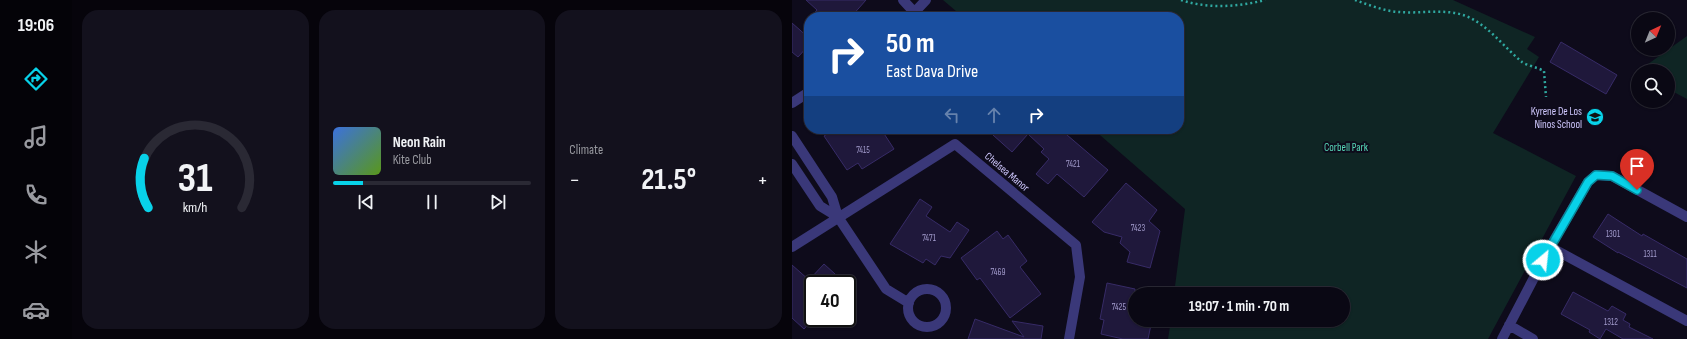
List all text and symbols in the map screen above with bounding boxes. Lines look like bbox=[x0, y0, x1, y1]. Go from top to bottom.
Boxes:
north arrow bbox=[1631, 12, 1675, 56]
map controls bbox=[1631, 12, 1675, 108]
text: 19:06 bbox=[18, 15, 54, 36]
text: 50 m bbox=[886, 27, 935, 60]
icon: right bbox=[820, 28, 872, 80]
text: East Dava Drive bbox=[886, 61, 978, 82]
button: search bbox=[1631, 64, 1675, 108]
icon: directions bbox=[22, 65, 50, 93]
icon: left bbox=[941, 104, 963, 126]
icon: ahead bbox=[983, 104, 1005, 126]
icon: right bbox=[1025, 104, 1047, 126]
place label: Kyrene De Los Ninos School bbox=[1531, 105, 1582, 131]
school or university icon: Kyrene De Los Ninos School bbox=[1585, 107, 1605, 127]
icon: music bbox=[22, 123, 50, 151]
text: Neon Rain bbox=[393, 133, 446, 152]
park label: Corbell Park bbox=[1324, 141, 1369, 154]
text: Climate bbox=[569, 142, 603, 158]
house number: 7415 bbox=[856, 145, 870, 156]
pin bbox=[1620, 149, 1654, 190]
street label: Chelsea Manor bbox=[982, 150, 1032, 194]
text: Kite Club bbox=[393, 152, 432, 168]
text: 31 bbox=[178, 153, 213, 202]
icon: arrive bbox=[1626, 155, 1648, 177]
house number: 7421 bbox=[1066, 159, 1081, 170]
text: 21.5° bbox=[641, 162, 696, 198]
text: − bbox=[569, 167, 580, 194]
text: + bbox=[757, 167, 768, 194]
icon: phone bbox=[22, 181, 50, 209]
icon: previous bbox=[355, 191, 377, 213]
icon: pause bbox=[421, 191, 443, 213]
icon: next bbox=[487, 191, 509, 213]
text: km/h bbox=[183, 198, 208, 215]
house number: 7423 bbox=[1131, 223, 1145, 234]
house number: 1301 bbox=[1606, 229, 1621, 240]
house number: 7471 bbox=[922, 233, 937, 244]
icon: climate bbox=[22, 238, 50, 266]
position arrow bbox=[1522, 239, 1564, 281]
house number: 1311 bbox=[1643, 249, 1657, 260]
house number: 7469 bbox=[991, 267, 1005, 278]
speed limit sign: 40 bbox=[804, 275, 856, 327]
icon: car bbox=[22, 296, 50, 324]
text: 19:07 · 1 min · 70 m bbox=[1189, 297, 1289, 316]
house number: 7425 bbox=[1112, 302, 1127, 313]
house number: 1312 bbox=[1604, 317, 1618, 328]

